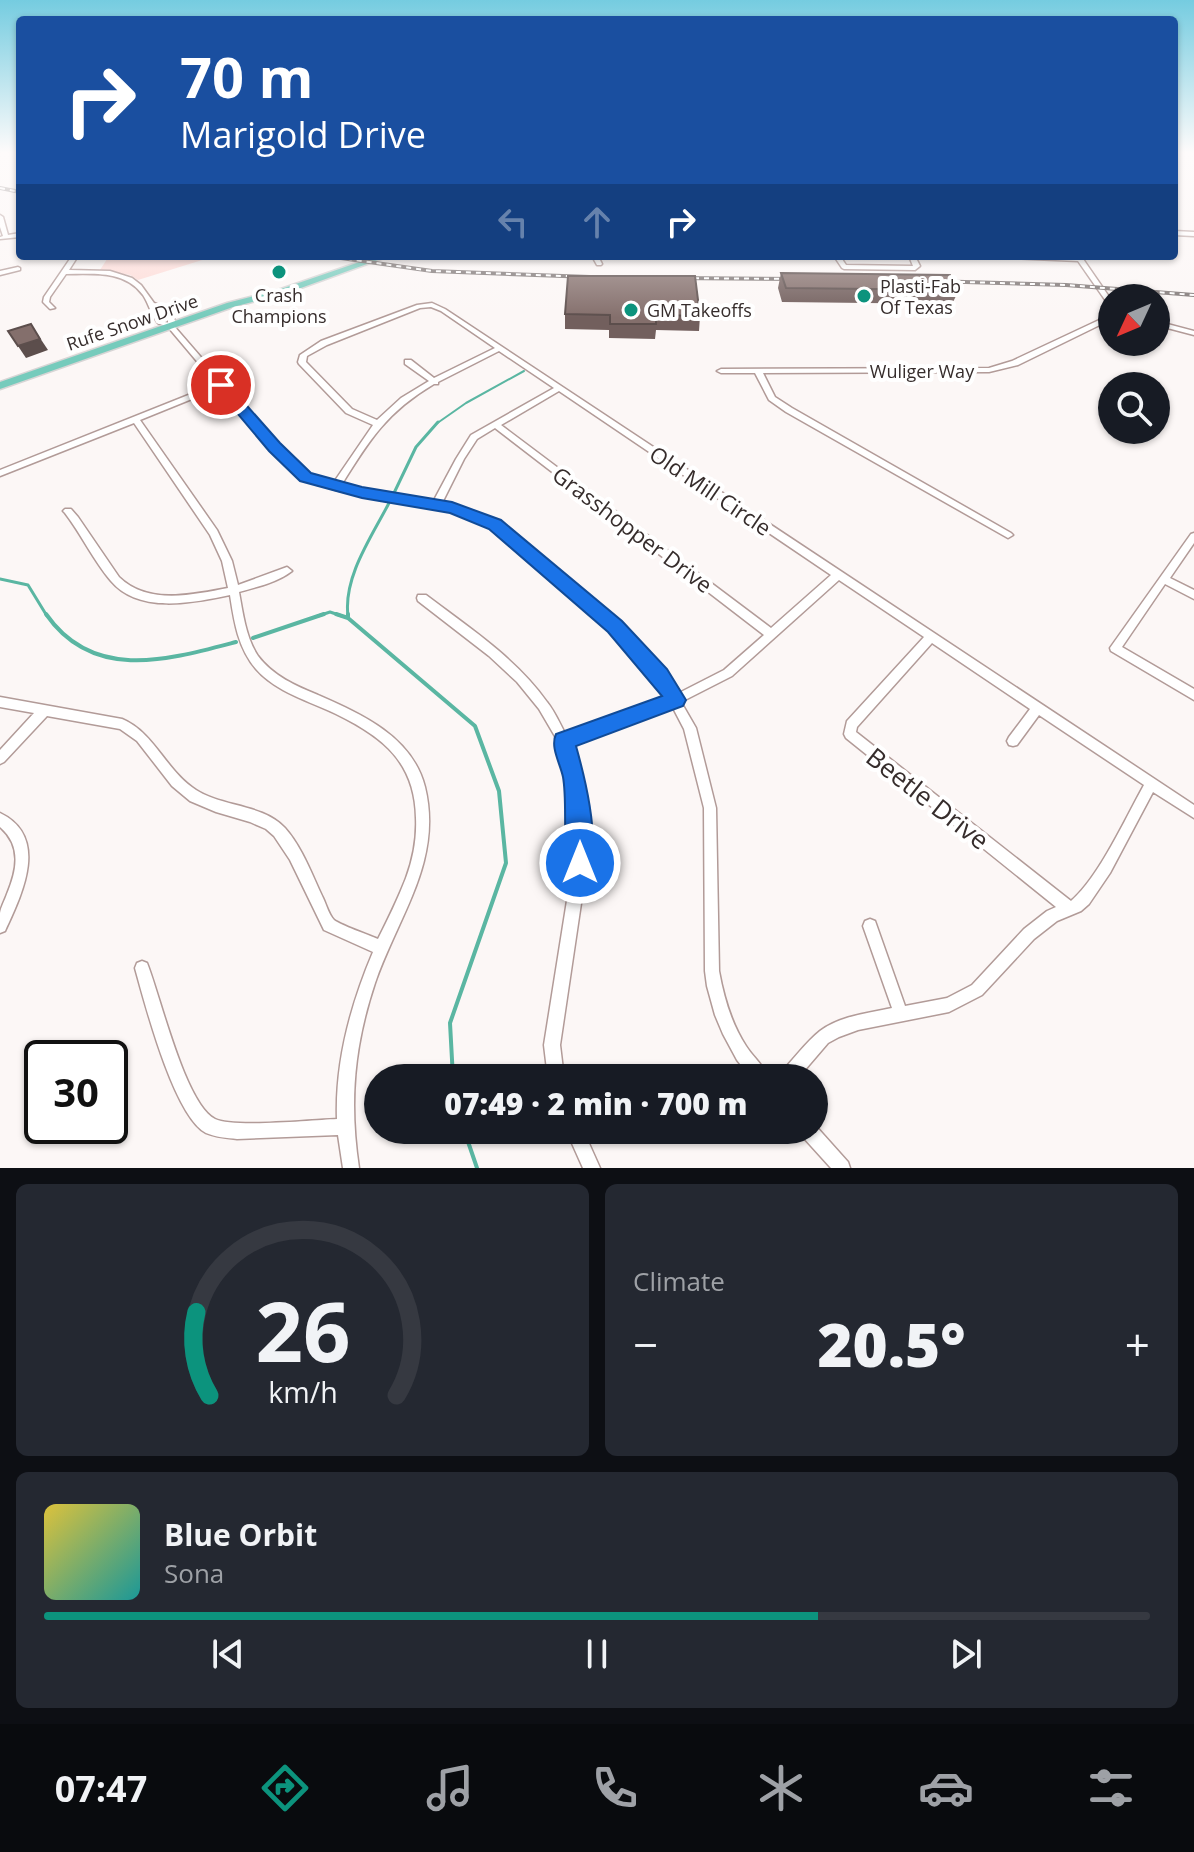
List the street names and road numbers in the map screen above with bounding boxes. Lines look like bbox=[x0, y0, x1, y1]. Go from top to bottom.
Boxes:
street label: Rufe Snow Drive bbox=[63, 288, 201, 356]
street label: Wuliger Way bbox=[870, 359, 975, 383]
street label: Old Mill Circle bbox=[644, 438, 778, 542]
street label: Grasshopper Drive bbox=[547, 459, 719, 599]
street label: Beetle Drive bbox=[859, 739, 997, 857]

